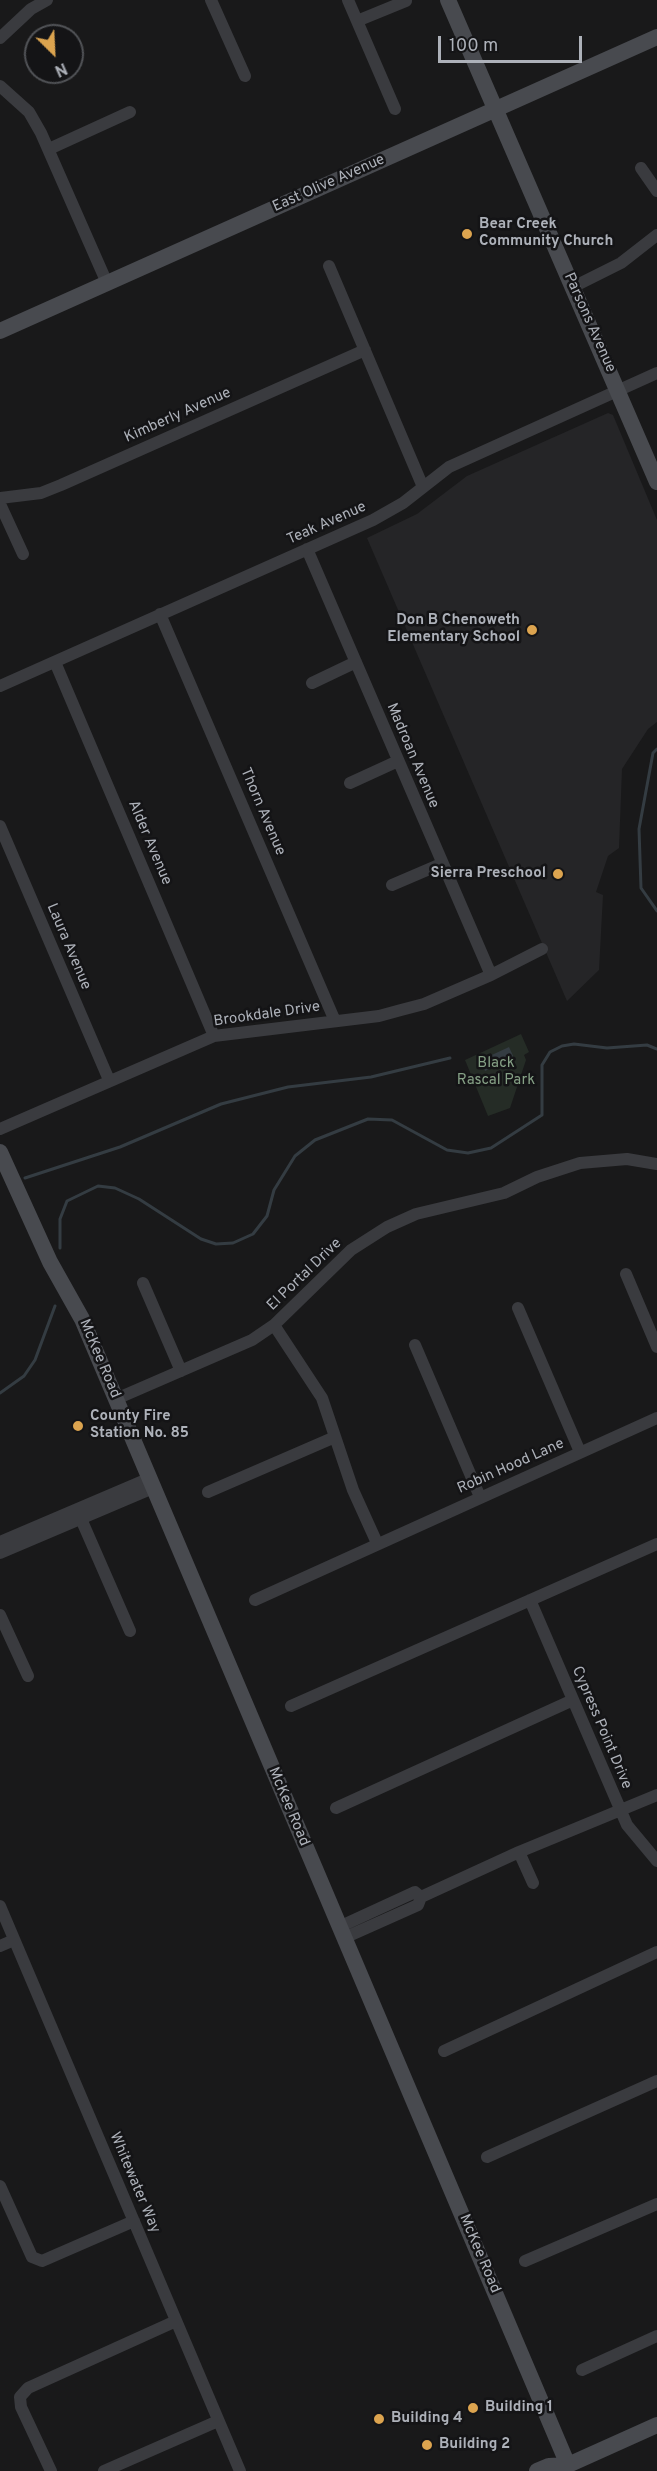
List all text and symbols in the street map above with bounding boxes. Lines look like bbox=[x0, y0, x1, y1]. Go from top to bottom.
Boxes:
north arrow bbox=[24, 24, 84, 84]
scale bar bbox=[441, 24, 585, 62]
text: 100 m bbox=[449, 35, 498, 58]
text: N bbox=[51, 57, 70, 80]
street label: East Olive Avenue bbox=[270, 151, 388, 217]
place label: Bear Creek Community Church bbox=[479, 216, 613, 251]
marker: Bear Creek Community Church bbox=[460, 227, 474, 241]
street label: Parsons Avenue bbox=[559, 270, 619, 376]
street label: Kimberly Avenue bbox=[122, 384, 234, 448]
street label: Teak Avenue bbox=[285, 499, 369, 549]
place label: Don B Chenoweth Elementary School bbox=[387, 612, 520, 647]
marker: Don B Chenoweth Elementary School bbox=[525, 623, 539, 637]
street label: Madroan Avenue bbox=[382, 701, 442, 811]
street label: Thorn Avenue bbox=[235, 765, 289, 859]
street label: Alder Avenue bbox=[123, 798, 175, 888]
place label: Sierra Preschool bbox=[430, 865, 546, 883]
marker: Sierra Preschool bbox=[551, 867, 565, 881]
street label: Laura Avenue bbox=[42, 901, 94, 993]
street label: Brookdale Drive bbox=[213, 999, 321, 1031]
park label: Black Rascal Park bbox=[457, 1055, 535, 1090]
street label: El Portal Drive bbox=[264, 1235, 346, 1315]
street label: McKee Road bbox=[74, 1317, 124, 1401]
place label: County Fire Station No. 85 bbox=[90, 1408, 189, 1443]
marker: County Fire Station No. 85 bbox=[71, 1419, 85, 1433]
street label: Robin Hood Lane bbox=[455, 1435, 567, 1499]
street label: Cypress Point Drive bbox=[567, 1664, 635, 1792]
street label: McKee Road bbox=[263, 1765, 313, 1849]
street label: Whitewater Way bbox=[105, 2130, 163, 2236]
street label: McKee Road bbox=[454, 2212, 504, 2296]
place label: Building 1 bbox=[485, 2399, 553, 2417]
marker: Building 1 bbox=[466, 2401, 480, 2415]
place label: Building 4 bbox=[391, 2410, 463, 2428]
marker: Building 4 bbox=[372, 2412, 386, 2426]
place label: Building 2 bbox=[439, 2436, 510, 2454]
marker: Building 2 bbox=[420, 2438, 434, 2452]

